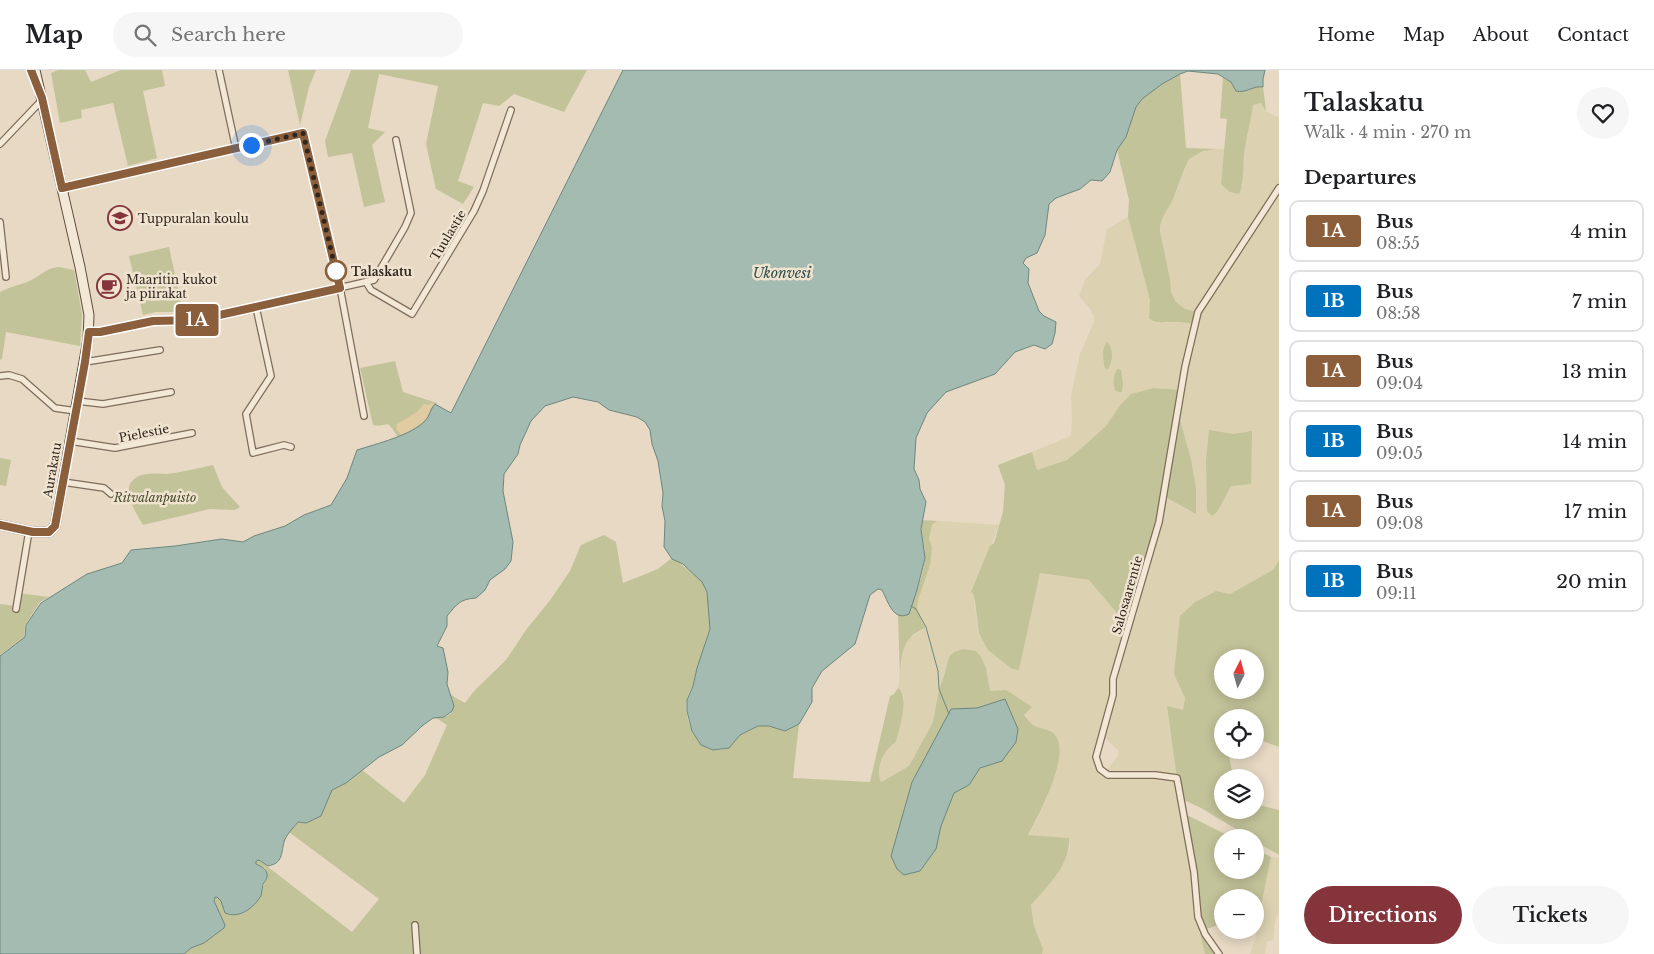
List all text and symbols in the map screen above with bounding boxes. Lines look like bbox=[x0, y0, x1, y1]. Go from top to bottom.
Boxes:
search box bbox=[113, 12, 463, 57]
text: Map bbox=[25, 20, 83, 49]
icon: search bbox=[131, 21, 159, 49]
text: Search here bbox=[171, 23, 286, 46]
text: Home bbox=[1317, 24, 1375, 46]
text: Map bbox=[1403, 24, 1445, 46]
text: About bbox=[1473, 24, 1529, 46]
text: Contact bbox=[1557, 24, 1629, 46]
button: heart bbox=[1577, 87, 1629, 139]
text: Talaskatu bbox=[1304, 88, 1424, 117]
text: Walk · 4 min · 270 m bbox=[1304, 122, 1471, 142]
your location bbox=[239, 133, 264, 158]
text: Departures bbox=[1304, 166, 1416, 189]
school or university icon: Tuppuralan koulu bbox=[107, 205, 133, 231]
street label: Tuulastie bbox=[427, 207, 469, 263]
text: Bus bbox=[1376, 210, 1413, 233]
place label: Tuppuralan koulu bbox=[138, 211, 249, 226]
text: 1A bbox=[1322, 220, 1345, 242]
text: 4 min bbox=[1570, 220, 1627, 243]
text: 08:55 bbox=[1376, 233, 1420, 253]
marker: Talaskatu bbox=[325, 260, 347, 282]
place label: Talaskatu bbox=[351, 264, 413, 279]
water label: Ukonvesi bbox=[753, 264, 812, 282]
place label: Maaritin kukot ja piirakat bbox=[124, 272, 218, 301]
cafe icon: Maaritin kukot ja piirakat bbox=[96, 273, 122, 299]
text: Bus bbox=[1376, 280, 1413, 303]
text: 1B bbox=[1322, 290, 1345, 312]
text: 7 min bbox=[1572, 290, 1627, 313]
text: 08:58 bbox=[1376, 303, 1420, 323]
line badge: 1A bbox=[174, 304, 220, 336]
text: 1A bbox=[186, 309, 208, 331]
text: Bus bbox=[1376, 350, 1413, 373]
text: 1A bbox=[1322, 360, 1345, 382]
text: 13 min bbox=[1561, 360, 1627, 383]
text: 09:04 bbox=[1376, 373, 1423, 393]
text: Bus bbox=[1376, 420, 1413, 443]
street label: Pielestie bbox=[118, 421, 171, 445]
text: 1B bbox=[1322, 430, 1345, 452]
text: 14 min bbox=[1562, 430, 1627, 453]
street label: Aurakatu bbox=[40, 441, 64, 500]
text: 09:05 bbox=[1376, 443, 1423, 463]
park label: Ritvalanpuisto bbox=[113, 490, 196, 505]
text: Bus bbox=[1376, 490, 1413, 513]
text: 1A bbox=[1322, 500, 1345, 522]
text: 17 min bbox=[1564, 500, 1627, 523]
text: 09:08 bbox=[1376, 513, 1423, 533]
street label: Salosaarentie bbox=[1109, 554, 1145, 636]
text: Bus bbox=[1376, 560, 1413, 583]
text: 1B bbox=[1322, 570, 1345, 592]
text: 20 min bbox=[1556, 570, 1627, 593]
text: 09:11 bbox=[1376, 583, 1417, 603]
north arrow bbox=[1214, 649, 1264, 699]
map controls bbox=[1214, 649, 1264, 939]
button: locate bbox=[1214, 709, 1264, 759]
button: layers bbox=[1214, 769, 1264, 819]
button: + bbox=[1214, 829, 1264, 879]
button: Directions bbox=[1304, 886, 1462, 944]
button: Tickets bbox=[1472, 886, 1629, 944]
button: − bbox=[1214, 889, 1264, 939]

